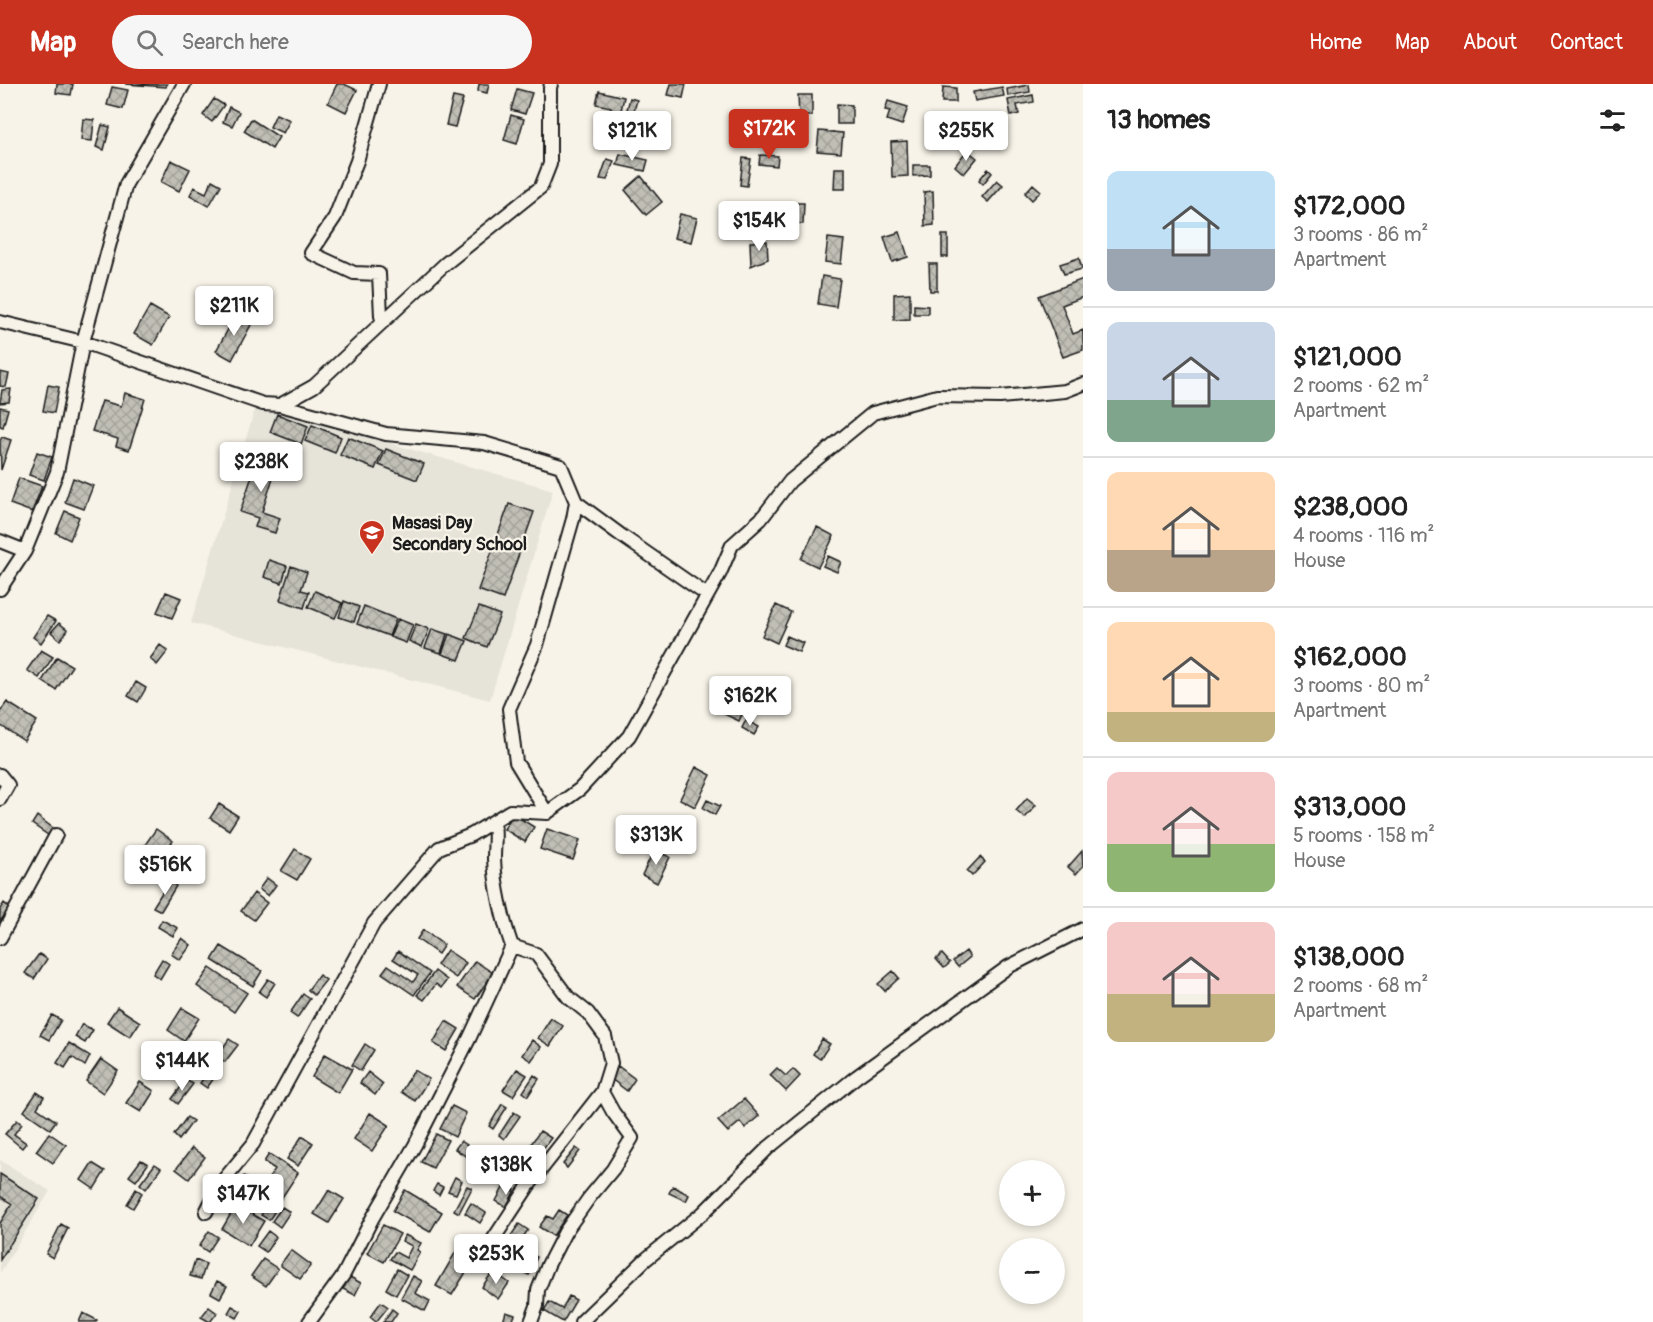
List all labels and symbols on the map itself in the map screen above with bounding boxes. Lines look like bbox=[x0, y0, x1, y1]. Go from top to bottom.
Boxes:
pin: $172K bbox=[727, 109, 811, 160]
pin: $121K bbox=[590, 111, 674, 162]
pin: $255K bbox=[924, 111, 1008, 162]
pin: $154K bbox=[717, 201, 801, 252]
pin: $211K bbox=[192, 286, 276, 337]
pin: $238K bbox=[219, 442, 303, 493]
place label: Masasi Day Secondary School bbox=[392, 512, 527, 556]
school or university icon: Masasi Day Secondary School bbox=[357, 518, 387, 556]
pin: $162K bbox=[708, 676, 792, 727]
pin: $313K bbox=[614, 815, 698, 866]
pin: $516K bbox=[123, 845, 207, 896]
pin: $144K bbox=[140, 1041, 224, 1092]
pin: $138K bbox=[464, 1145, 548, 1196]
pin: $147K bbox=[201, 1174, 285, 1225]
pin: $253K bbox=[454, 1234, 538, 1285]

